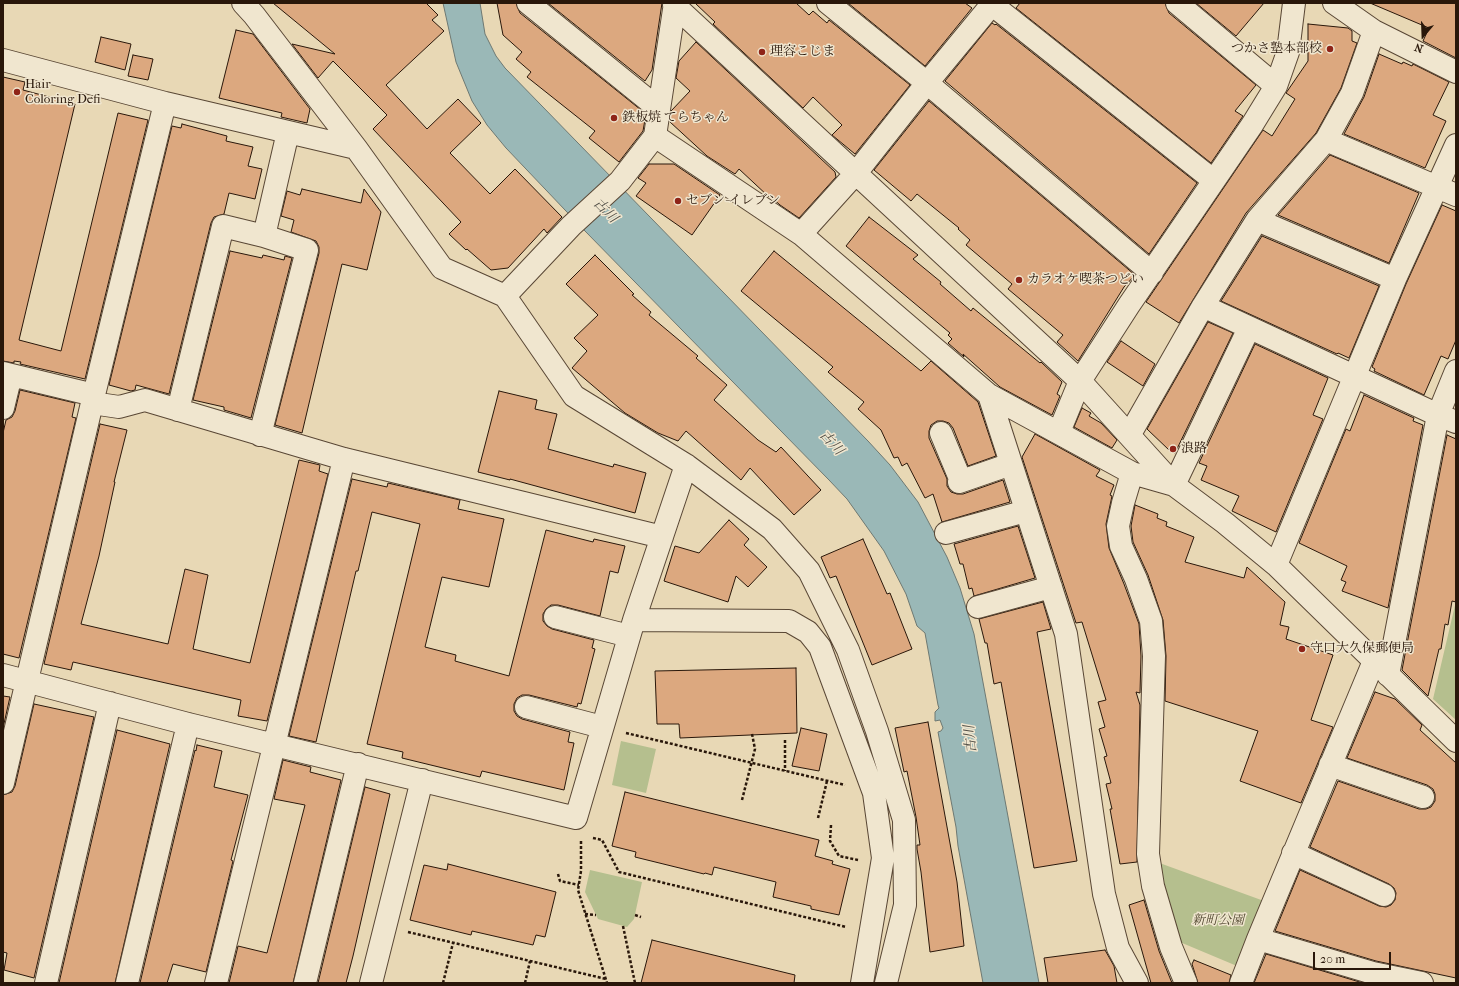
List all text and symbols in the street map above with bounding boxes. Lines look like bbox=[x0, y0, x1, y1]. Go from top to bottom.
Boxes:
north arrow bbox=[1403, 16, 1443, 56]
text: N bbox=[1413, 40, 1425, 55]
place label: つかさ塾本部校 bbox=[1231, 41, 1322, 57]
place label: 理容こじま bbox=[770, 44, 835, 60]
marker: つかさ塾本部校 bbox=[1325, 44, 1335, 54]
marker: 理容こじま bbox=[757, 47, 767, 57]
place label: Hair Coloring Defi bbox=[25, 77, 100, 108]
marker: Hair Coloring Defi bbox=[12, 87, 22, 97]
place label: 鉄板焼 てらちゃん bbox=[622, 110, 729, 126]
marker: 鉄板焼 てらちゃん bbox=[609, 113, 619, 123]
place label: セブン-イレブン bbox=[686, 193, 780, 209]
water label: 古川 bbox=[589, 195, 621, 227]
marker: セブン-イレブン bbox=[673, 196, 683, 206]
place label: カラオケ喫茶つどい bbox=[1027, 272, 1144, 288]
marker: カラオケ喫茶つどい bbox=[1014, 275, 1024, 285]
water label: 古川 bbox=[815, 427, 847, 459]
place label: 浪路 bbox=[1181, 441, 1207, 457]
marker: 浪路 bbox=[1168, 444, 1178, 454]
place label: 守口大久保郵便局 bbox=[1310, 641, 1414, 657]
marker: 守口大久保郵便局 bbox=[1297, 644, 1307, 654]
water label: 古川 bbox=[961, 724, 981, 754]
park label: 新町公園 bbox=[1192, 913, 1244, 929]
scale bar bbox=[1315, 944, 1393, 970]
text: 20 m bbox=[1320, 952, 1345, 966]

